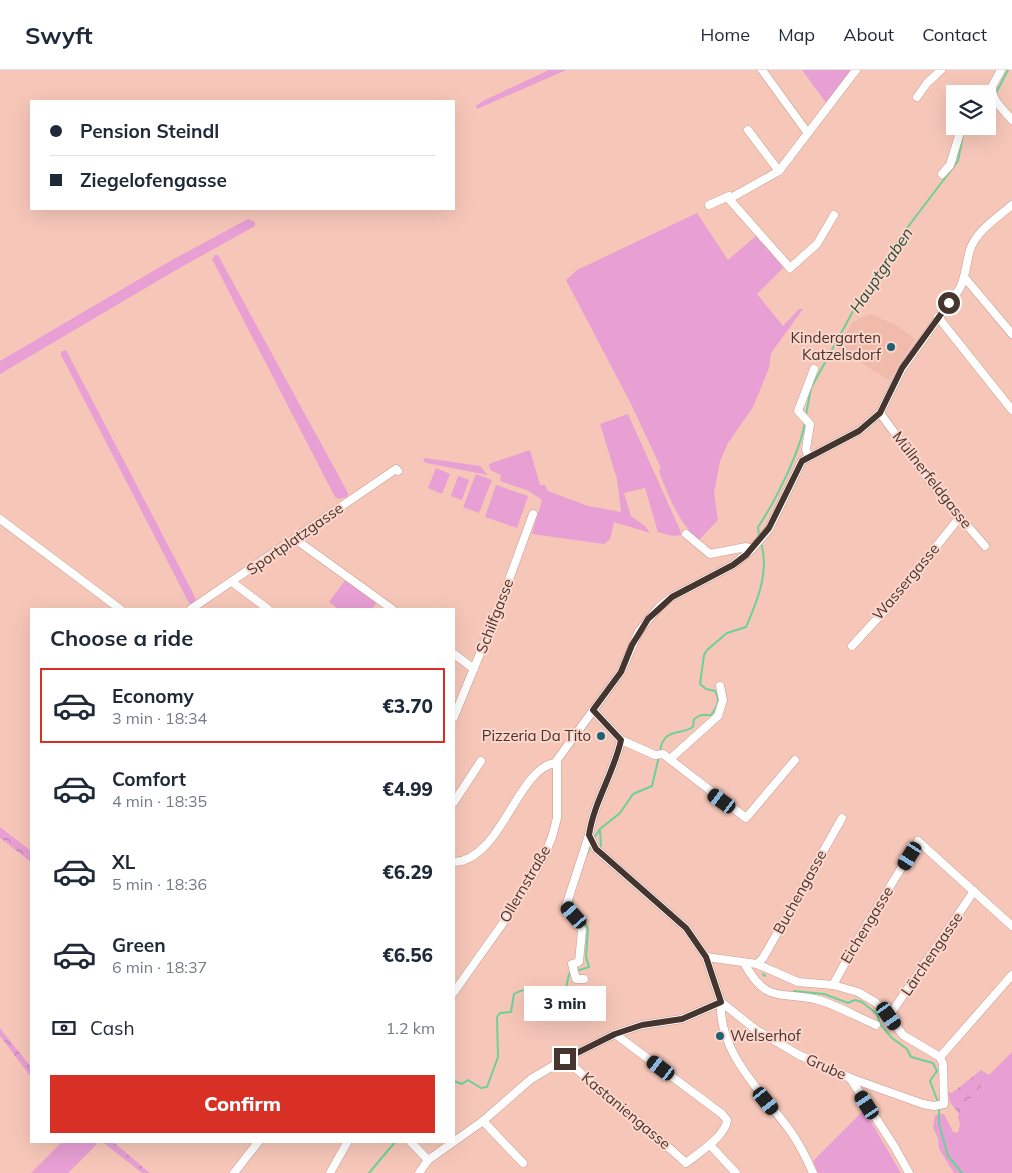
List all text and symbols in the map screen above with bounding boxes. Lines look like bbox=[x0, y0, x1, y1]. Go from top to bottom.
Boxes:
text: Swyft bbox=[25, 20, 93, 50]
text: Home bbox=[700, 23, 750, 46]
text: Map bbox=[778, 23, 815, 46]
text: About bbox=[843, 23, 894, 46]
text: Contact bbox=[922, 23, 987, 46]
map controls bbox=[946, 85, 996, 135]
button: layers bbox=[946, 85, 996, 135]
text: Pension Steindl bbox=[80, 119, 219, 143]
text: Ziegelofengasse bbox=[80, 168, 227, 192]
water label: Hauptgraben bbox=[845, 223, 917, 317]
route start bbox=[938, 292, 960, 314]
place label: Kindergarten Katzelsdorf bbox=[791, 328, 882, 364]
marker: Kindergarten Katzelsdorf bbox=[885, 341, 897, 353]
street label: Müllnerfeldgasse bbox=[889, 427, 976, 532]
street label: Sportplatzgasse bbox=[243, 498, 347, 579]
street label: Wassergasse bbox=[868, 539, 943, 624]
street label: Schilfgasse bbox=[472, 576, 517, 656]
text: Choose a ride bbox=[50, 624, 193, 652]
icon: car bbox=[52, 683, 97, 728]
text: Economy bbox=[112, 684, 194, 708]
text: €3.70 bbox=[382, 694, 433, 718]
text: 3 min · 18:34 bbox=[112, 708, 207, 728]
place label: Pizzeria Da Tito bbox=[482, 726, 591, 745]
marker: Pizzeria Da Tito bbox=[595, 730, 607, 742]
icon: car bbox=[52, 766, 97, 811]
text: Comfort bbox=[112, 767, 186, 791]
text: €4.99 bbox=[382, 777, 433, 801]
car bbox=[705, 786, 738, 816]
text: 4 min · 18:35 bbox=[112, 791, 207, 811]
car bbox=[895, 839, 924, 873]
street label: Ollernstraße bbox=[495, 842, 554, 926]
street label: Buchengasse bbox=[769, 846, 830, 937]
icon: car bbox=[52, 849, 97, 894]
text: XL bbox=[112, 850, 135, 874]
text: €6.29 bbox=[382, 860, 433, 884]
text: 5 min · 18:36 bbox=[112, 874, 207, 894]
street label: Eichengasse bbox=[836, 883, 897, 967]
car bbox=[558, 899, 589, 931]
street label: Lärchengasse bbox=[897, 908, 967, 999]
icon: car bbox=[52, 932, 97, 977]
text: Green bbox=[112, 933, 166, 957]
text: €6.56 bbox=[382, 943, 433, 967]
text: 6 min · 18:37 bbox=[112, 957, 207, 977]
callout: 3 min bbox=[524, 986, 606, 1022]
text: 3 min bbox=[544, 993, 586, 1013]
car bbox=[874, 999, 903, 1033]
icon: cash bbox=[50, 1014, 78, 1042]
text: Cash bbox=[90, 1016, 135, 1040]
text: 1.2 km bbox=[386, 1018, 435, 1038]
place label: Welserhof bbox=[730, 1026, 802, 1045]
marker: Welserhof bbox=[714, 1030, 726, 1042]
route end bbox=[554, 1048, 576, 1070]
street label: Grube bbox=[803, 1049, 849, 1084]
car bbox=[644, 1053, 677, 1083]
street label: Kastaniengasse bbox=[578, 1068, 675, 1153]
button: Confirm bbox=[50, 1075, 435, 1133]
car bbox=[750, 1085, 781, 1117]
car bbox=[852, 1088, 881, 1122]

